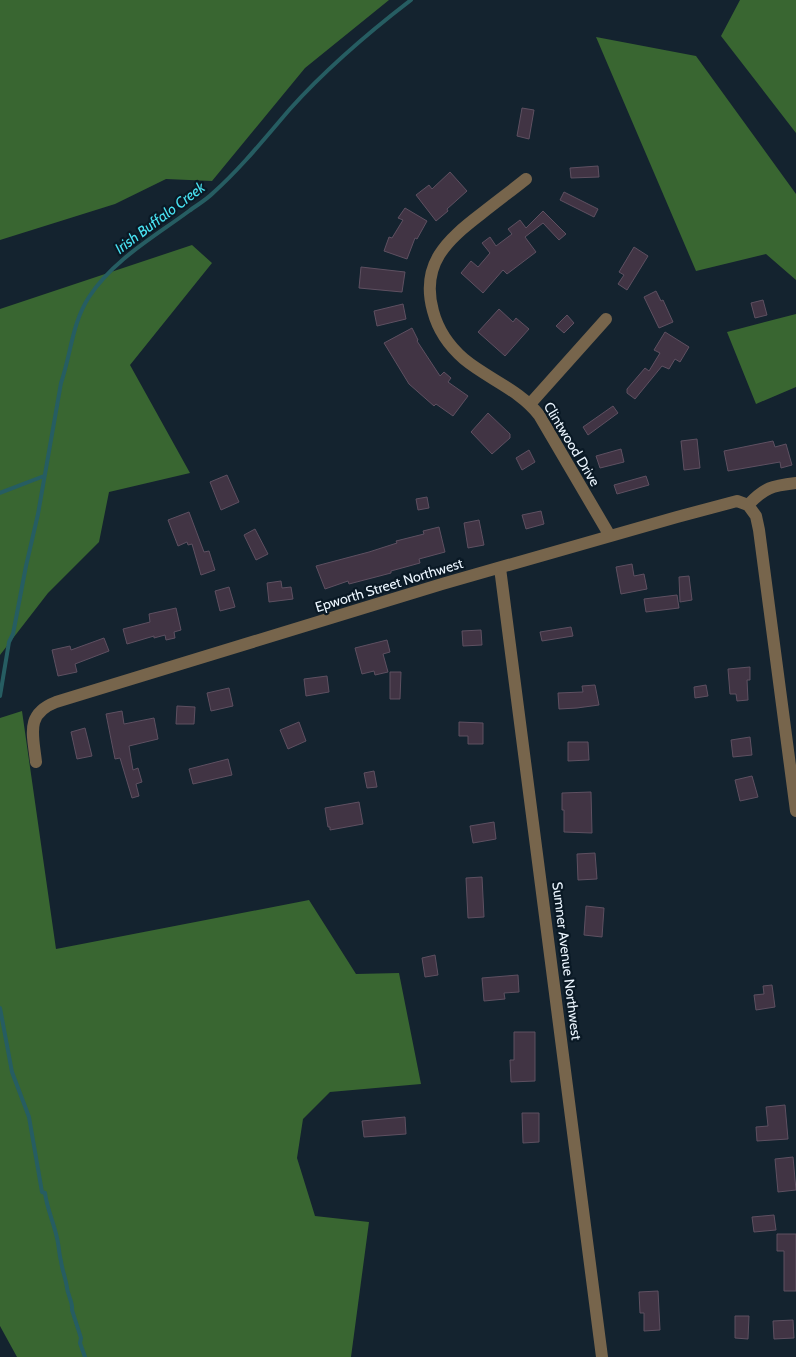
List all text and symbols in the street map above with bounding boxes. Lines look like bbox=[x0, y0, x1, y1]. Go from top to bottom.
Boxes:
water label: Irish Buffalo Creek bbox=[111, 178, 209, 258]
street label: Clintwood Drive bbox=[540, 399, 604, 489]
street label: Epworth Street Northwest bbox=[313, 554, 465, 616]
street label: Sumner Avenue Northwest bbox=[548, 881, 586, 1042]

